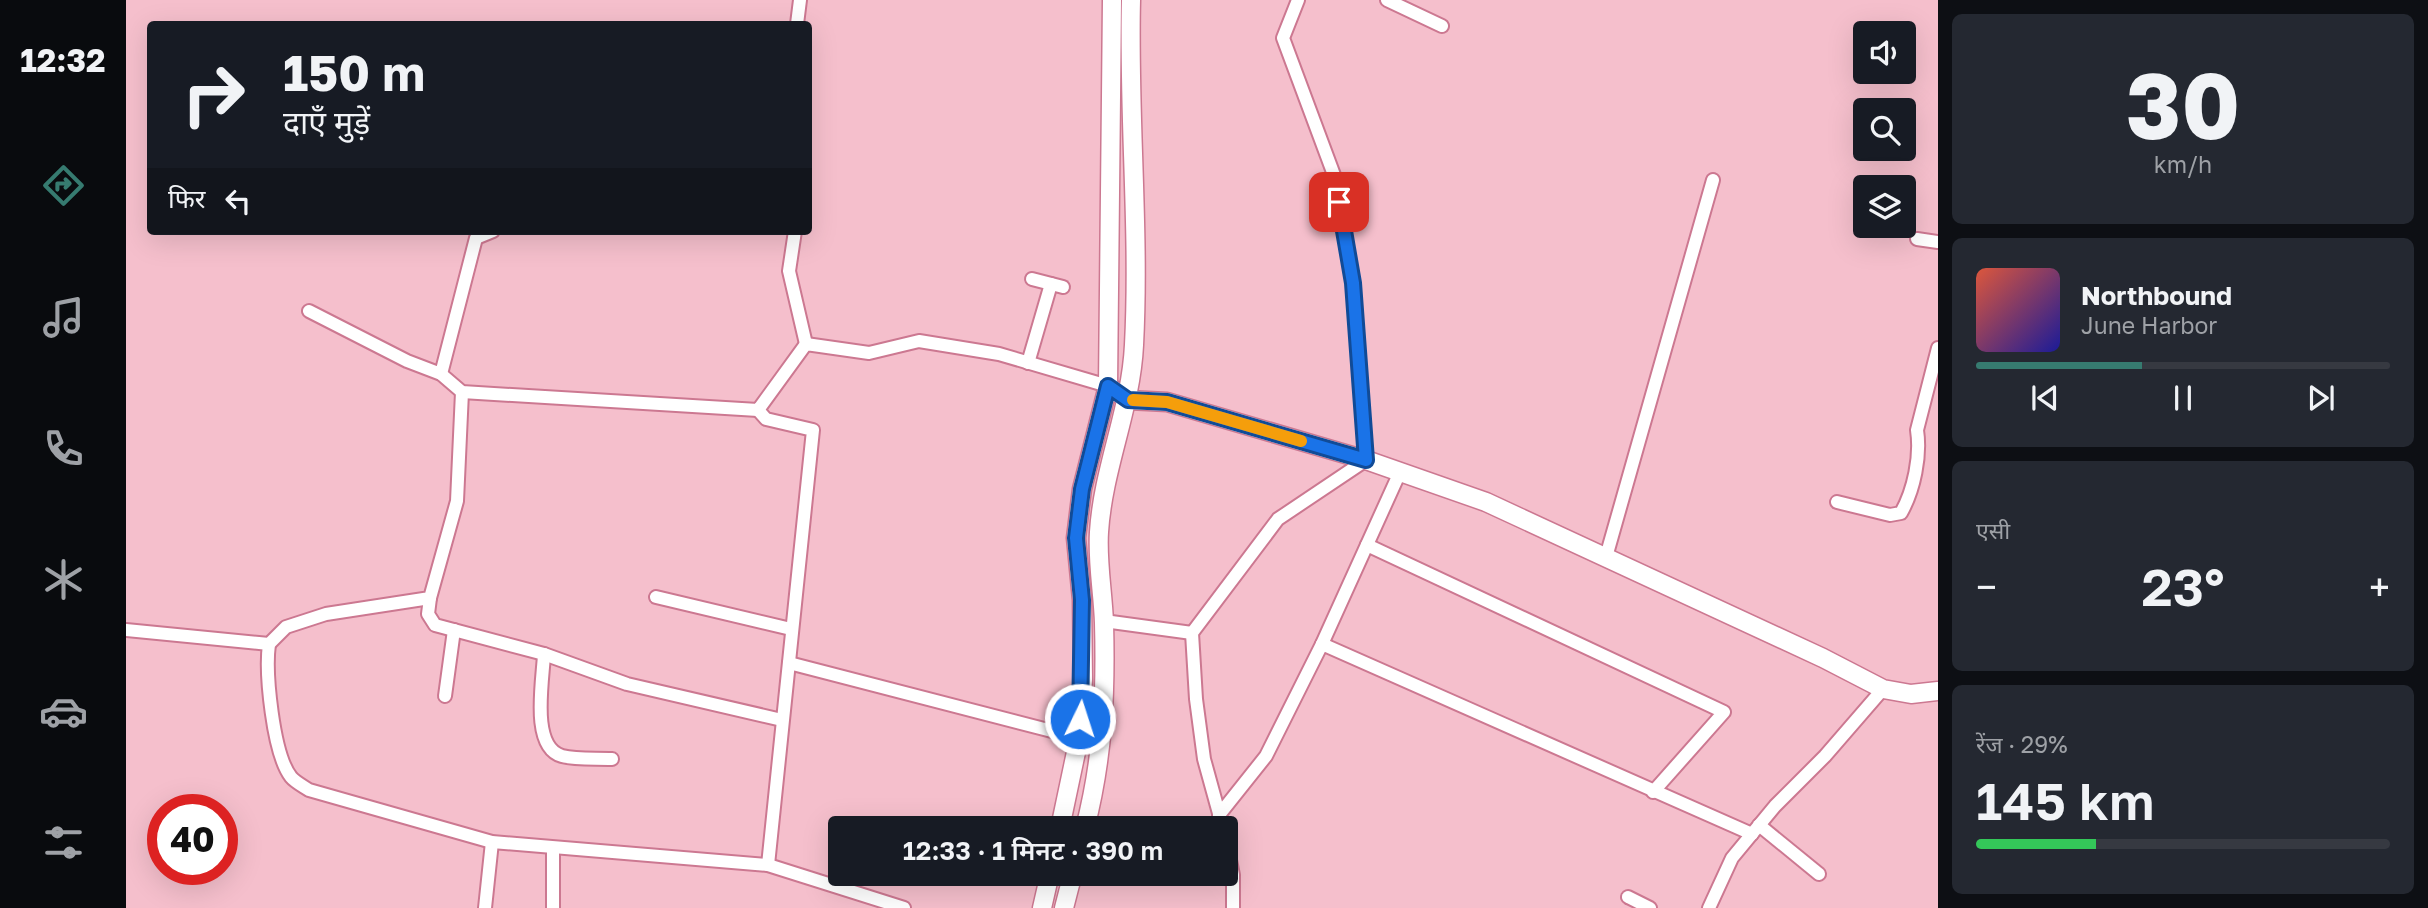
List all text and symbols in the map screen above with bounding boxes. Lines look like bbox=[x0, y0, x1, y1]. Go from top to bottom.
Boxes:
map controls bbox=[1853, 21, 1916, 238]
button: sound bbox=[1853, 21, 1916, 84]
text: 12:32 bbox=[20, 41, 106, 79]
text: 150 m bbox=[283, 43, 425, 102]
icon: right bbox=[168, 49, 259, 140]
text: 30 bbox=[2126, 50, 2240, 159]
button: search bbox=[1853, 98, 1916, 161]
text: दाएँ मुड़ें bbox=[283, 103, 370, 141]
text: km/h bbox=[2154, 150, 2212, 178]
icon: directions bbox=[39, 161, 88, 210]
pin bbox=[1309, 172, 1369, 232]
button: layers bbox=[1853, 175, 1916, 238]
icon: left bbox=[219, 182, 257, 220]
text: फिर bbox=[168, 183, 205, 214]
icon: arrive bbox=[1320, 183, 1358, 221]
text: Northbound bbox=[2081, 280, 2232, 311]
icon: music bbox=[39, 293, 88, 342]
text: June Harbor bbox=[2081, 311, 2217, 339]
icon: previous bbox=[2026, 379, 2064, 417]
icon: pause bbox=[2164, 379, 2202, 417]
icon: next bbox=[2302, 379, 2340, 417]
icon: phone bbox=[39, 424, 88, 473]
text: एसी bbox=[1976, 516, 2010, 544]
icon: climate bbox=[39, 555, 88, 604]
text: 23° bbox=[2142, 555, 2224, 617]
text: − bbox=[1976, 564, 1997, 609]
text: + bbox=[2369, 564, 2390, 609]
position arrow bbox=[1043, 682, 1117, 756]
icon: car bbox=[39, 687, 88, 736]
text: रेंज · 29% bbox=[1976, 730, 2067, 758]
text: 145 km bbox=[1976, 769, 2154, 831]
speed limit sign: 40 bbox=[147, 794, 238, 885]
icon: filters bbox=[39, 818, 88, 867]
text: 12:33 · 1 मिनट · 390 m bbox=[903, 835, 1163, 866]

